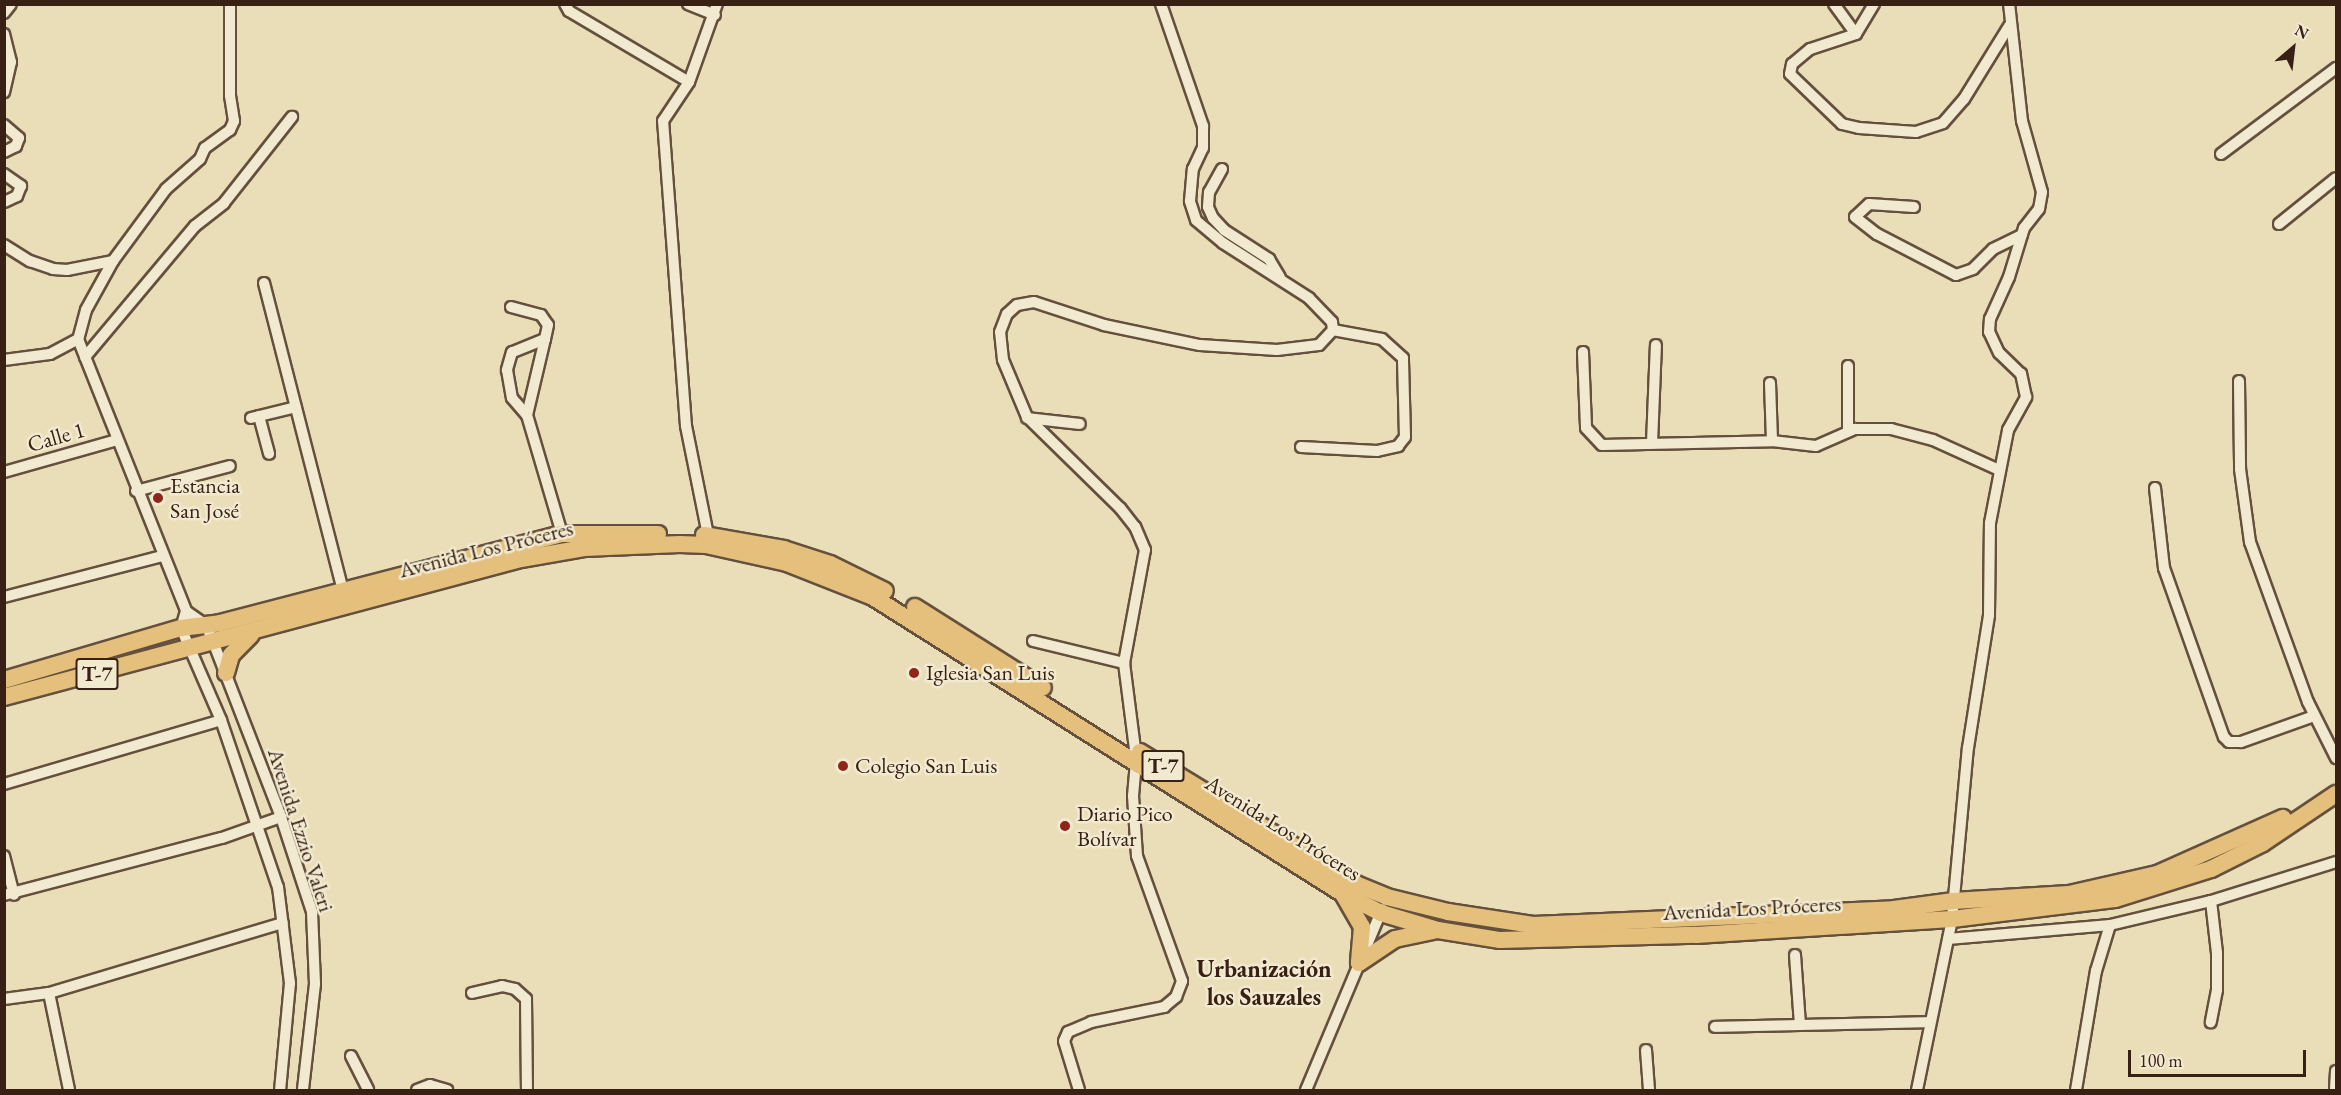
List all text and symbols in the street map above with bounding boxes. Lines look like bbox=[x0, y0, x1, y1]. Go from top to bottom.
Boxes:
north arrow bbox=[2263, 18, 2323, 78]
text: N bbox=[2291, 19, 2312, 44]
street label: Calle 1 bbox=[24, 416, 88, 458]
place label: Estancia San José bbox=[170, 472, 240, 524]
marker: Estancia San José bbox=[151, 491, 165, 505]
street label: Avenida Los Próceres bbox=[396, 515, 576, 583]
road number: T-7 bbox=[74, 656, 120, 692]
place label: Iglesia San Luis bbox=[926, 660, 1055, 686]
marker: Iglesia San Luis bbox=[907, 666, 921, 680]
street label: Avenida Ezzio Valeri bbox=[262, 745, 340, 915]
road number: T-7 bbox=[1140, 748, 1186, 784]
place label: Colegio San Luis bbox=[855, 753, 997, 779]
marker: Colegio San Luis bbox=[836, 759, 850, 773]
street label: Avenida Los Próceres bbox=[1200, 770, 1366, 886]
place label: Diario Pico Bolívar bbox=[1077, 800, 1173, 852]
marker: Diario Pico Bolívar bbox=[1058, 819, 1072, 833]
street label: Avenida Los Próceres bbox=[1662, 890, 1842, 926]
district label: Urbanización los Sauzales bbox=[1196, 955, 1332, 1011]
scale bar bbox=[2131, 1038, 2310, 1076]
text: 100 m bbox=[2139, 1049, 2183, 1072]

